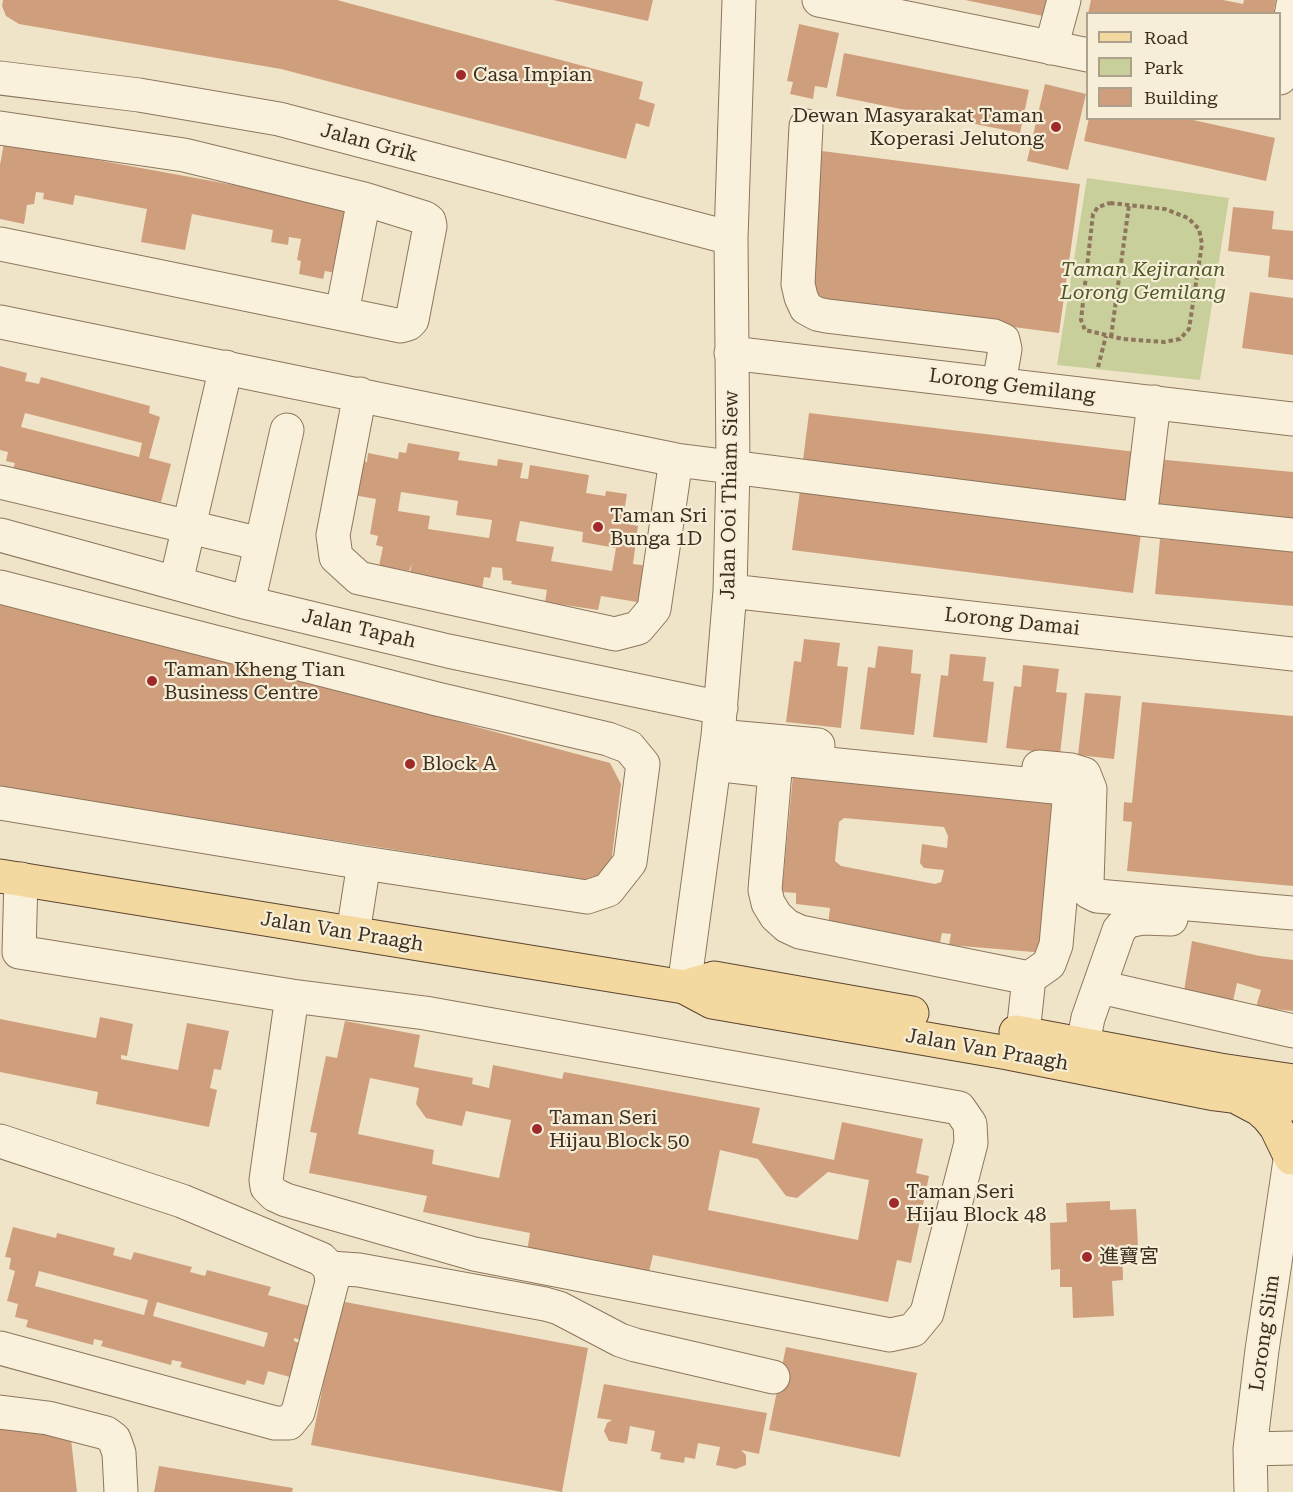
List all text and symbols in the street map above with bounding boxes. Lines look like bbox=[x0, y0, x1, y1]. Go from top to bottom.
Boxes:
legend bbox=[1086, 12, 1281, 120]
text: Road bbox=[1144, 27, 1188, 48]
text: Park bbox=[1144, 57, 1184, 78]
place label: Casa Impian bbox=[473, 63, 592, 87]
marker: Casa Impian bbox=[454, 68, 468, 82]
text: Building bbox=[1144, 87, 1218, 108]
place label: Dewan Masyarakat Taman Koperasi Jelutong bbox=[792, 104, 1044, 151]
street label: Jalan Grik bbox=[318, 119, 420, 167]
marker: Dewan Masyarakat Taman Koperasi Jelutong bbox=[1049, 120, 1063, 134]
park label: Taman Kejiranan Lorong Gemilang bbox=[1060, 258, 1226, 305]
street label: Lorong Gemilang bbox=[928, 364, 1096, 408]
street label: Jalan Ooi Thiam Siew bbox=[716, 390, 744, 600]
place label: Taman Sri Bunga 1D bbox=[610, 504, 707, 551]
marker: Taman Sri Bunga 1D bbox=[591, 520, 605, 534]
street label: Lorong Damai bbox=[943, 603, 1081, 641]
street label: Jalan Tapah bbox=[300, 604, 418, 654]
place label: Taman Kheng Tian Business Centre bbox=[164, 658, 345, 705]
marker: Taman Kheng Tian Business Centre bbox=[145, 674, 159, 688]
place label: Block A bbox=[422, 752, 497, 776]
marker: Block A bbox=[403, 757, 417, 771]
street label: Jalan Van Praagh bbox=[259, 907, 425, 957]
street label: Jalan Van Praagh bbox=[904, 1024, 1070, 1076]
place label: Taman Seri Hijau Block 50 bbox=[549, 1106, 689, 1153]
marker: Taman Seri Hijau Block 50 bbox=[530, 1122, 544, 1136]
place label: Taman Seri Hijau Block 48 bbox=[906, 1180, 1046, 1227]
marker: Taman Seri Hijau Block 48 bbox=[887, 1196, 901, 1210]
place label: 進寶宮 bbox=[1099, 1245, 1159, 1269]
marker: 進寶宮 bbox=[1080, 1250, 1094, 1264]
street label: Lorong Slim bbox=[1245, 1273, 1285, 1393]

